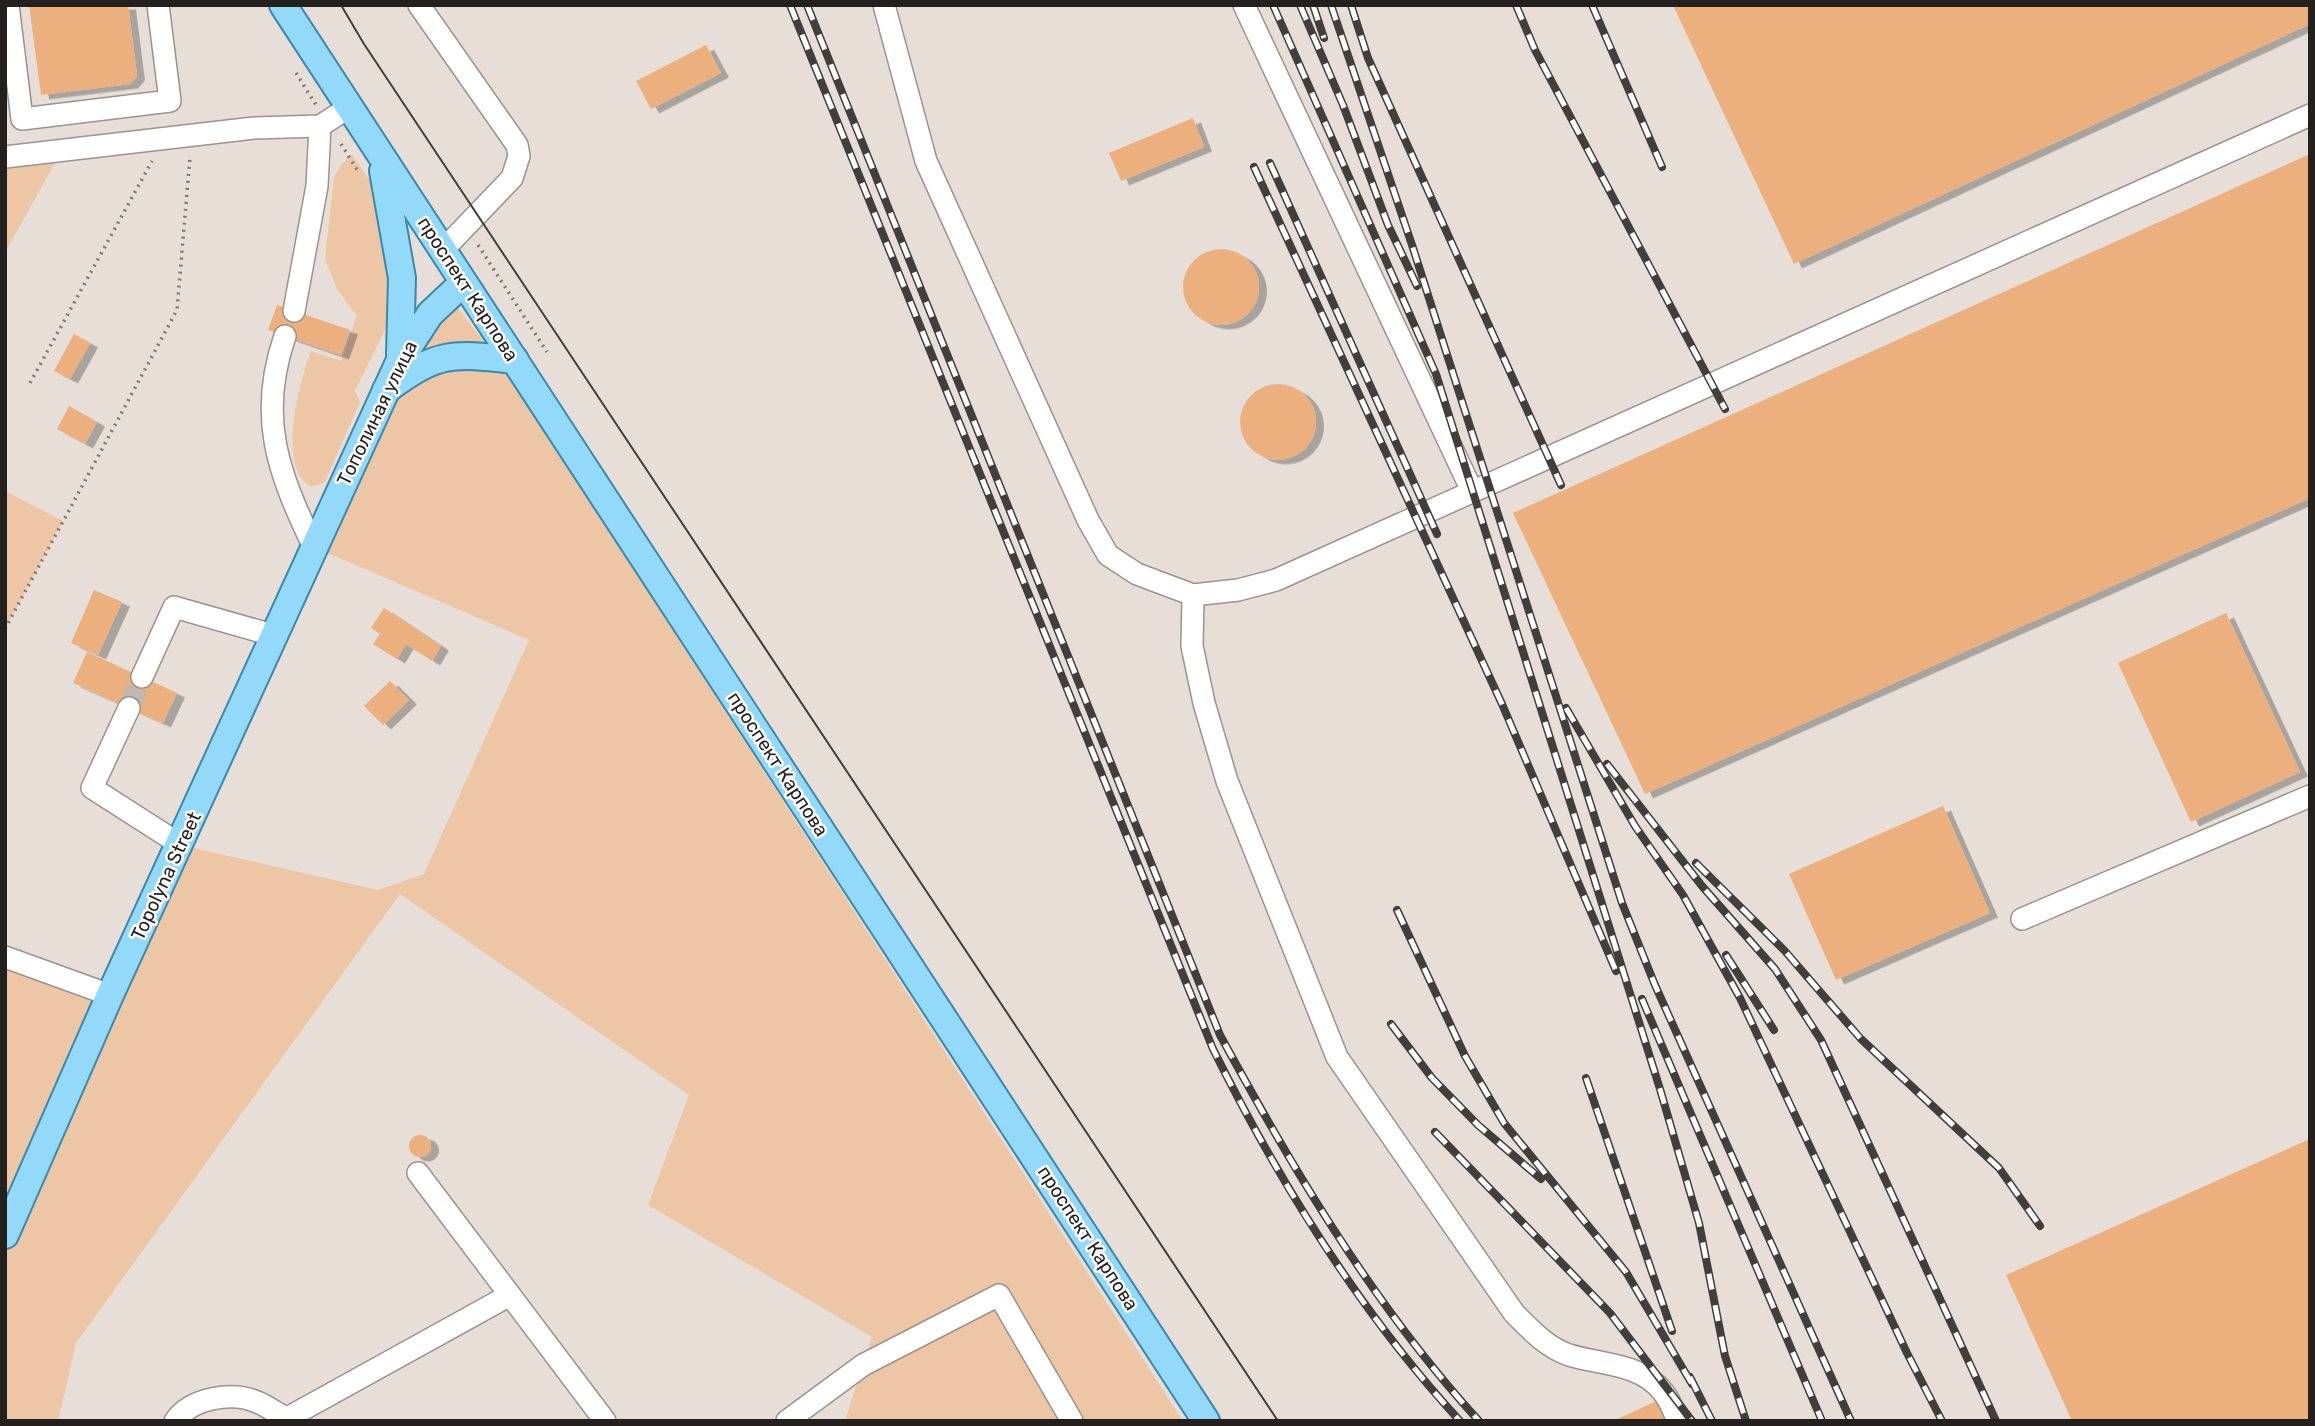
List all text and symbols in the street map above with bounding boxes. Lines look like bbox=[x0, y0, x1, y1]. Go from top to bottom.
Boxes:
street label: проспект Карпова bbox=[413, 212, 523, 366]
street label: Тополиная улица bbox=[332, 337, 422, 489]
street label: проспект Карпова bbox=[723, 687, 833, 841]
street label: Topolyna Street bbox=[126, 808, 206, 944]
street label: проспект Карпова bbox=[1033, 1161, 1143, 1315]

